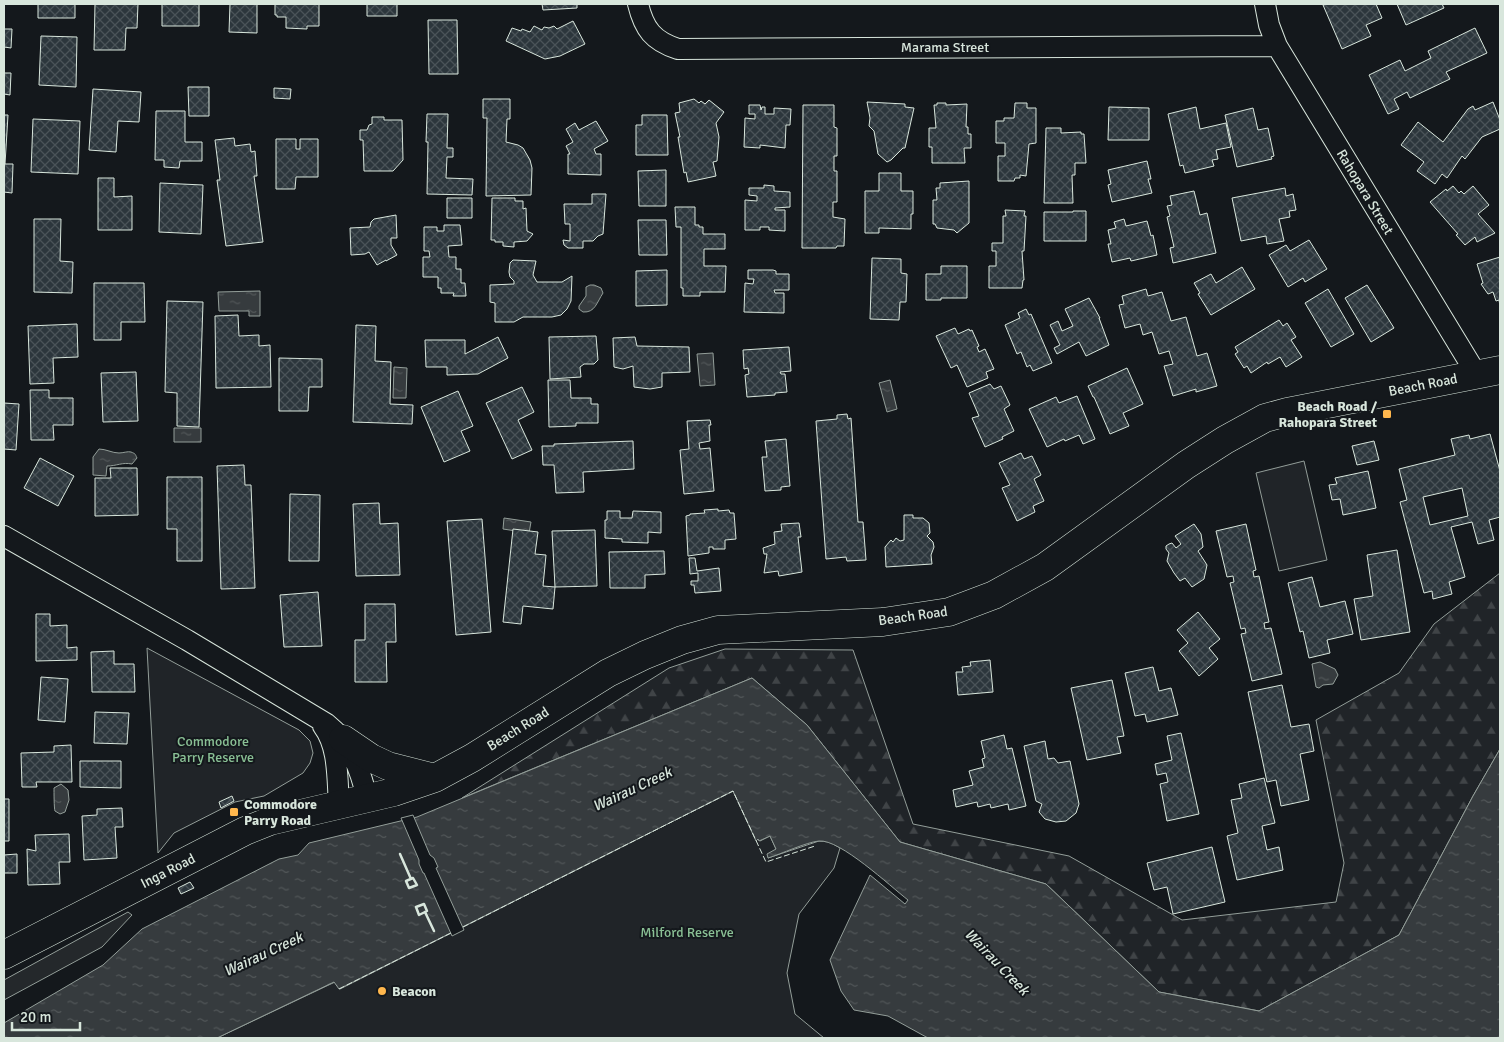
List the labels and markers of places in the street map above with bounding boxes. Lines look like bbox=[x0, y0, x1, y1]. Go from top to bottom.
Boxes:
place label: Beach Road / Rahopara Street bbox=[1278, 398, 1378, 431]
marker: Beach Road / Rahopara Street bbox=[1381, 408, 1393, 420]
place label: Commodore Parry Road bbox=[244, 796, 317, 829]
marker: Commodore Parry Road bbox=[228, 806, 240, 818]
place label: Beacon bbox=[392, 983, 437, 1000]
marker: Beacon bbox=[376, 985, 388, 997]

